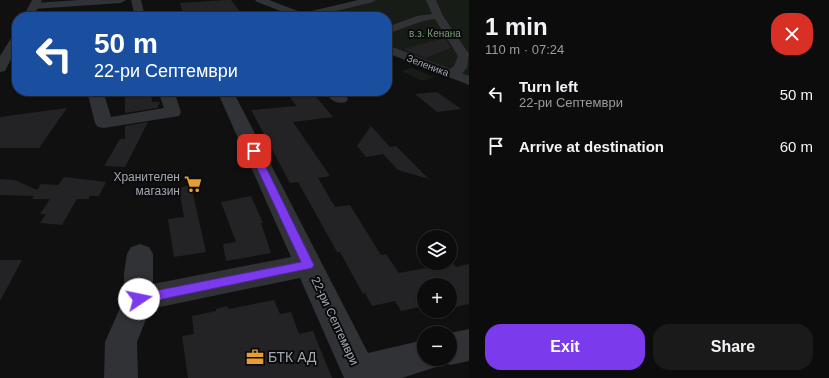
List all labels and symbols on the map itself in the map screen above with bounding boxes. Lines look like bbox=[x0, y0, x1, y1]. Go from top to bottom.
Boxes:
park label: в.з. Кенана bbox=[409, 28, 461, 39]
street label: Зеленика bbox=[405, 52, 451, 79]
pin bbox=[237, 134, 271, 168]
place label: Хранителен магазин bbox=[113, 170, 180, 198]
supermarket icon: Хранителен магазин bbox=[183, 174, 203, 194]
street label: 22-ри Септември bbox=[308, 275, 362, 367]
position arrow bbox=[118, 278, 160, 320]
office icon: БТК АД bbox=[245, 347, 265, 367]
place label: БТК АД bbox=[268, 349, 317, 365]

